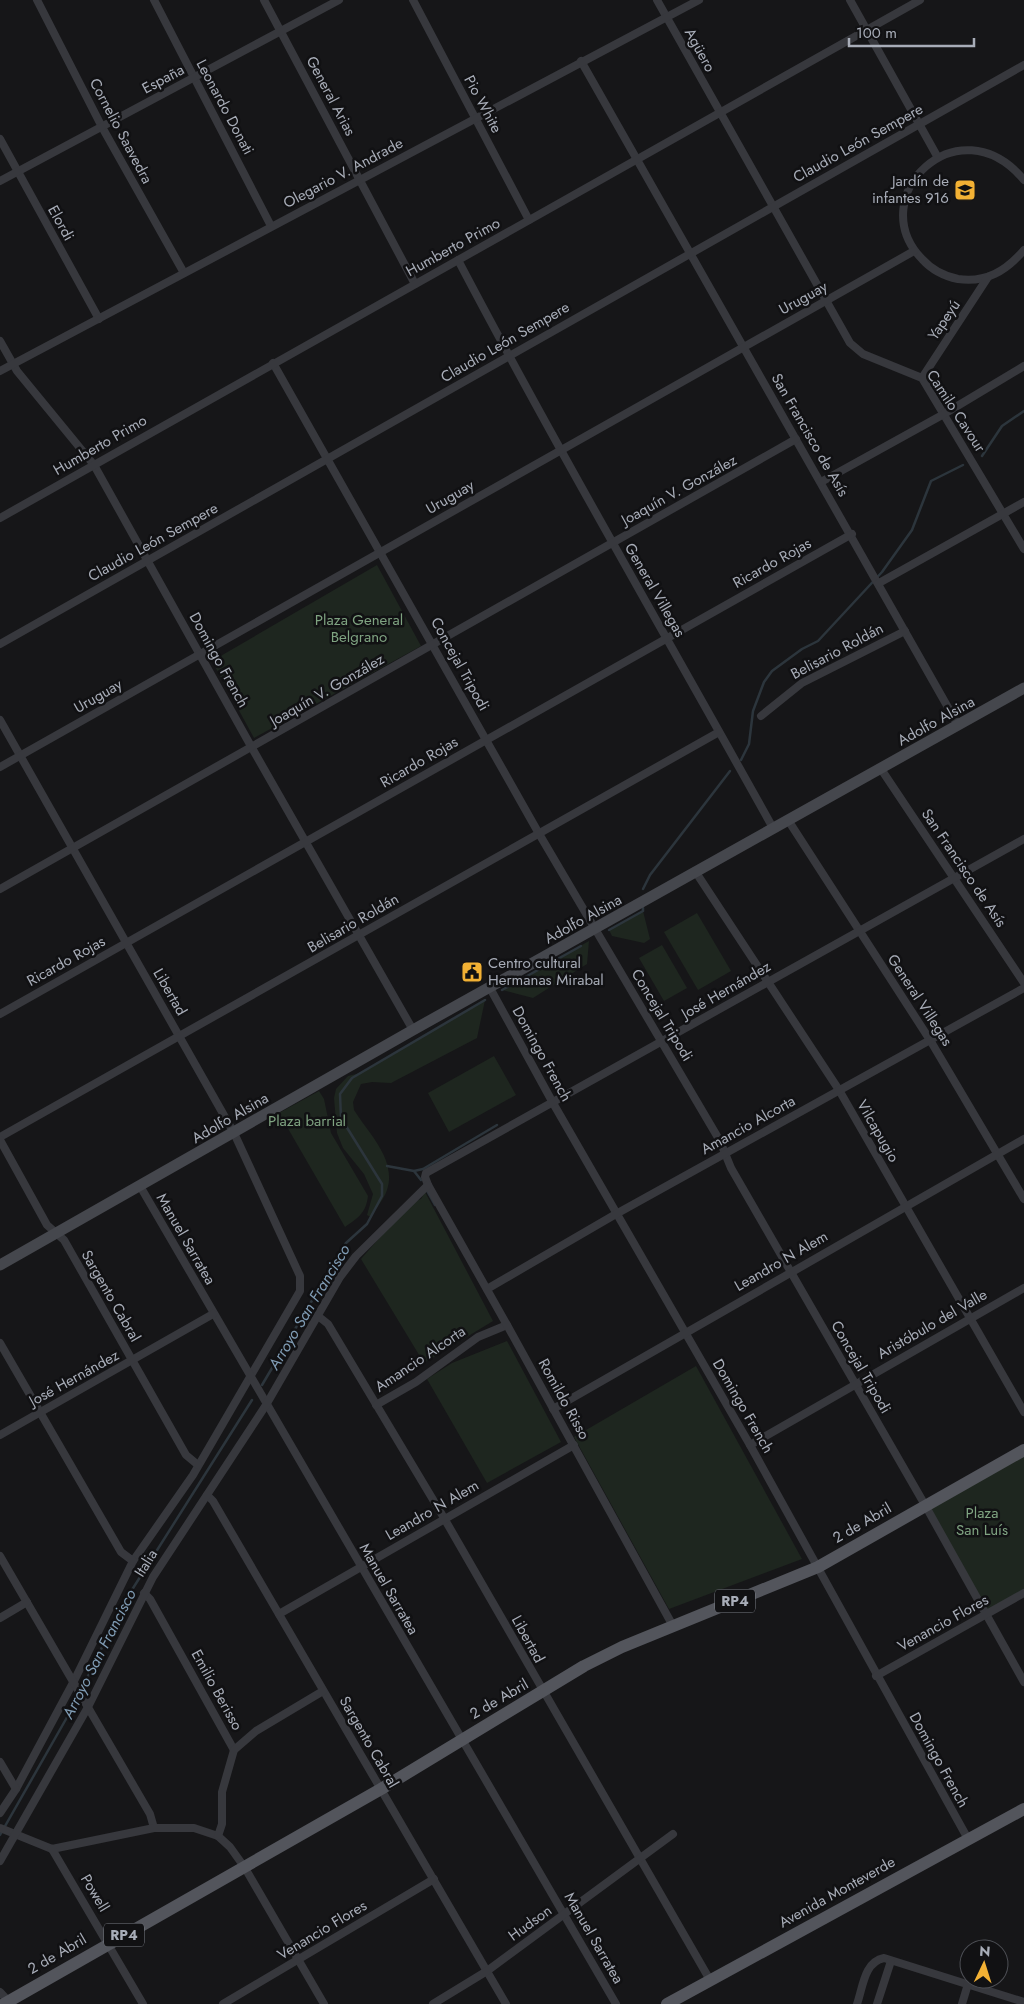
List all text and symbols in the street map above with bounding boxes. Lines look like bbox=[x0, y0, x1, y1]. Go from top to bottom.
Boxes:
scale bar bbox=[849, 15, 974, 47]
text: 100 m bbox=[856, 22, 897, 44]
street label: Agüero bbox=[679, 24, 721, 76]
street label: General Arias bbox=[301, 52, 361, 140]
street label: Leonardo Donati bbox=[191, 55, 259, 159]
street label: España bbox=[138, 59, 188, 99]
street label: Pio White bbox=[459, 71, 508, 137]
street label: Cornelio Saavedra bbox=[84, 74, 158, 188]
street label: Claudio León Sempere bbox=[789, 98, 927, 188]
street label: Olegario V. Andrade bbox=[279, 132, 407, 214]
place label: Jardín de infantes 916 bbox=[872, 170, 949, 209]
school or university icon: Jardín de infantes 916 bbox=[953, 178, 977, 202]
street label: Elordi bbox=[42, 201, 80, 245]
street label: Humberto Primo bbox=[402, 212, 504, 282]
street label: Uruguay bbox=[775, 275, 832, 320]
street label: Yapeyú bbox=[922, 295, 966, 345]
street label: Claudio León Sempere bbox=[436, 296, 574, 388]
street label: Camilo Cavour bbox=[921, 365, 991, 457]
street label: San Francisco de Asís bbox=[766, 369, 854, 501]
street label: Humberto Primo bbox=[49, 409, 151, 481]
street label: Joaquín V. González bbox=[616, 449, 741, 532]
street label: Uruguay bbox=[422, 474, 479, 520]
street label: Claudio León Sempere bbox=[84, 497, 222, 587]
street label: Ricardo Rojas bbox=[729, 532, 815, 594]
street label: General Villegas bbox=[619, 539, 691, 641]
street label: Domingo French bbox=[184, 608, 254, 712]
park label: Plaza General Belgrano bbox=[315, 609, 403, 648]
street label: Concejal Tripodi bbox=[425, 613, 495, 715]
street label: Belisario Roldán bbox=[787, 617, 887, 685]
street label: Joaquín V. González bbox=[264, 648, 388, 733]
street label: Uruguay bbox=[70, 673, 127, 719]
street label: Adolfo Alsina bbox=[893, 691, 979, 751]
street label: Ricardo Rojas bbox=[376, 731, 462, 793]
street label: San Francisco de Asís bbox=[916, 804, 1012, 932]
street label: Belisario Roldán bbox=[303, 888, 403, 958]
street label: Adolfo Alsina bbox=[540, 889, 626, 949]
street label: Ricardo Rojas bbox=[23, 930, 109, 992]
street label: General Villegas bbox=[882, 950, 958, 1050]
place label: Centro cultural Hermanas Mirabal bbox=[488, 952, 604, 991]
street label: José Hernández bbox=[676, 956, 775, 1025]
public building icon: Centro cultural Hermanas Mirabal bbox=[460, 960, 484, 984]
street label: Libertad bbox=[148, 964, 192, 1020]
street label: Concejal Tripodi bbox=[626, 965, 698, 1065]
street label: Domingo French bbox=[507, 1002, 577, 1106]
street label: Adolfo Alsina bbox=[187, 1087, 273, 1149]
street label: Amancio Alcorta bbox=[697, 1090, 799, 1160]
street label: Vilcapugio bbox=[851, 1096, 905, 1166]
park label: Plaza barrial bbox=[268, 1110, 346, 1132]
street label: Manuel Sarratea bbox=[151, 1189, 221, 1289]
street label: Leandro N Alem bbox=[730, 1225, 832, 1297]
water label: Arroyo San Francisco bbox=[262, 1240, 356, 1375]
street label: Sargento Cabral bbox=[76, 1246, 146, 1346]
street label: Aristóbulo del Valle bbox=[873, 1283, 991, 1364]
street label: Concejal Tripodi bbox=[825, 1316, 897, 1418]
street label: Amancio Alcorta bbox=[370, 1320, 470, 1398]
street label: José Hernández bbox=[23, 1344, 123, 1413]
street label: Romildo Risso bbox=[533, 1355, 595, 1443]
street label: Domingo French bbox=[707, 1355, 779, 1457]
street label: Leandro N Alem bbox=[381, 1474, 483, 1546]
street label: 2 de Abril bbox=[828, 1497, 896, 1549]
park label: Plaza San Luís bbox=[956, 1502, 1008, 1541]
street label: Manuel Sarratea bbox=[354, 1539, 424, 1639]
street label: Italia bbox=[129, 1545, 163, 1581]
water label: Arroyo San Francisco bbox=[56, 1585, 142, 1724]
street label: Venancio Flores bbox=[894, 1589, 992, 1657]
road number: RP4 bbox=[715, 1590, 755, 1612]
street label: Libertad bbox=[506, 1611, 550, 1667]
street label: Emilio Berisso bbox=[186, 1646, 248, 1734]
street label: 2 de Abril bbox=[465, 1673, 533, 1725]
street label: Sargento Cabral bbox=[334, 1692, 404, 1792]
street label: Domingo French bbox=[904, 1708, 974, 1812]
street label: Avenida Monteverde bbox=[775, 1851, 899, 1933]
street label: Powell bbox=[75, 1870, 115, 1916]
street label: Manuel Sarratea bbox=[559, 1888, 629, 1988]
street label: Venancio Flores bbox=[273, 1895, 371, 1965]
street label: Hudson bbox=[504, 1900, 556, 1946]
road number: RP4 bbox=[104, 1924, 144, 1946]
street label: 2 de Abril bbox=[23, 1928, 91, 1980]
north arrow bbox=[959, 1939, 1009, 1989]
text: N bbox=[979, 1941, 991, 1961]

